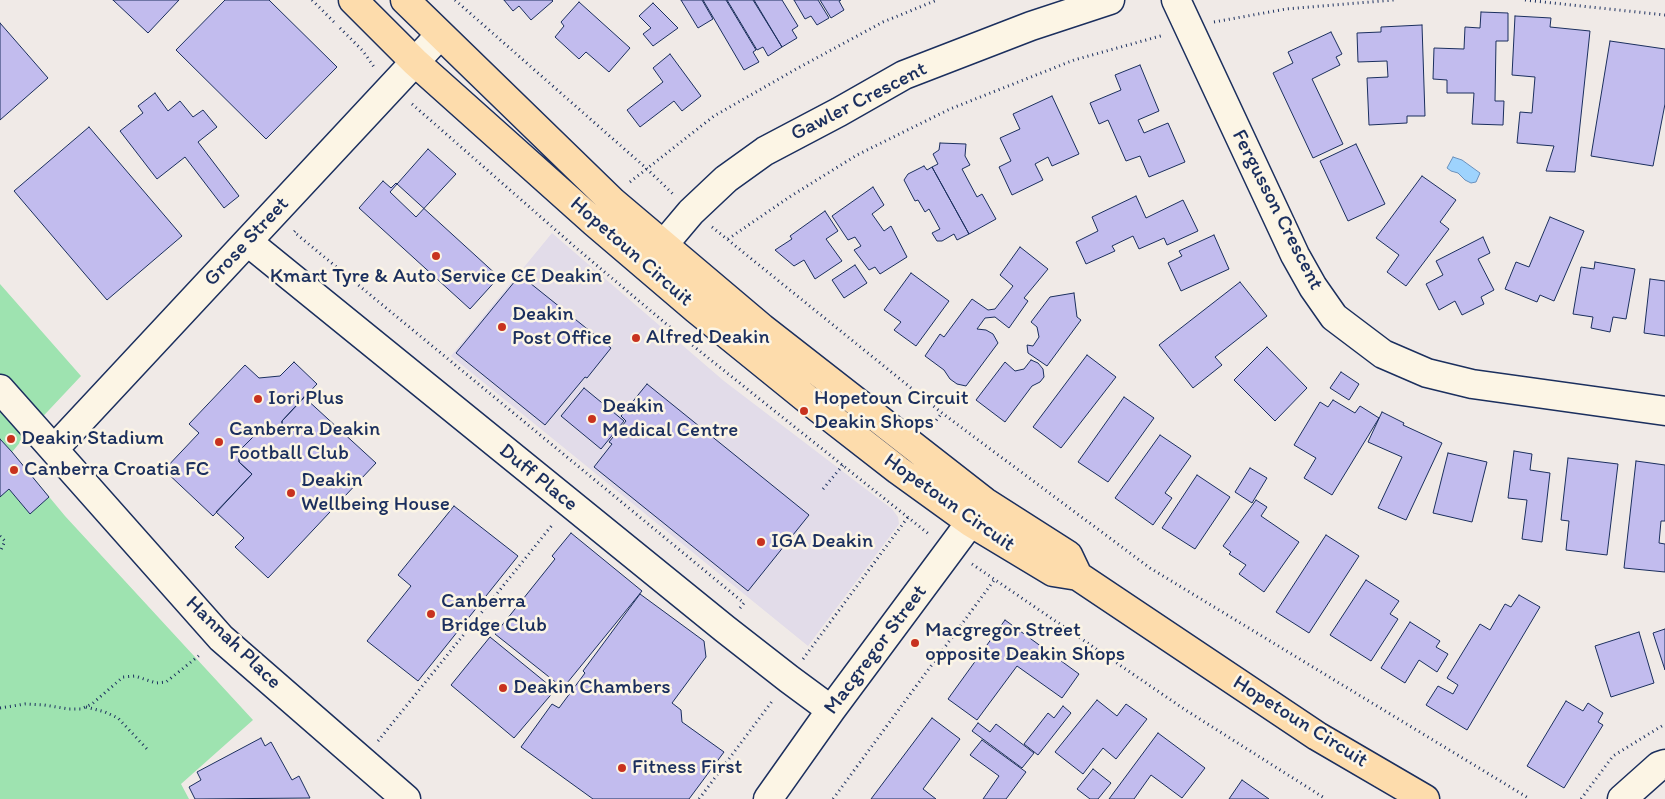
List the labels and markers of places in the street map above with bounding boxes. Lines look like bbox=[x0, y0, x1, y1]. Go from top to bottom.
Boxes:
marker: Kmart Tyre & Auto Service CE Deakin bbox=[430, 250, 442, 262]
place label: Kmart Tyre & Auto Service CE Deakin bbox=[270, 264, 602, 290]
place label: Deakin Post Office bbox=[512, 302, 612, 352]
marker: Deakin Post Office bbox=[496, 321, 508, 333]
place label: Alfred Deakin bbox=[646, 325, 770, 351]
marker: Alfred Deakin bbox=[630, 332, 642, 344]
place label: Iori Plus bbox=[268, 386, 344, 412]
place label: Hopetoun Circuit Deakin Shops bbox=[814, 386, 969, 436]
marker: Iori Plus bbox=[252, 393, 264, 405]
place label: Deakin Medical Centre bbox=[602, 394, 738, 444]
marker: Hopetoun Circuit Deakin Shops bbox=[798, 405, 810, 417]
marker: Deakin Medical Centre bbox=[586, 413, 598, 425]
place label: Canberra Deakin Football Club bbox=[229, 417, 380, 467]
place label: Deakin Stadium bbox=[21, 426, 164, 452]
marker: Deakin Stadium bbox=[5, 433, 17, 445]
marker: Canberra Deakin Football Club bbox=[213, 436, 225, 448]
place label: Canberra Croatia FC bbox=[24, 457, 209, 483]
marker: Canberra Croatia FC bbox=[8, 464, 20, 476]
place label: Deakin Wellbeing House bbox=[301, 468, 450, 518]
marker: Deakin Wellbeing House bbox=[285, 487, 297, 499]
place label: IGA Deakin bbox=[771, 529, 873, 555]
marker: IGA Deakin bbox=[755, 536, 767, 548]
place label: Canberra Bridge Club bbox=[441, 589, 547, 639]
marker: Canberra Bridge Club bbox=[425, 608, 437, 620]
place label: Macgregor Street opposite Deakin Shops bbox=[925, 618, 1125, 668]
marker: Macgregor Street opposite Deakin Shops bbox=[909, 637, 921, 649]
place label: Deakin Chambers bbox=[513, 675, 671, 701]
marker: Deakin Chambers bbox=[497, 682, 509, 694]
place label: Fitness First bbox=[632, 755, 742, 781]
marker: Fitness First bbox=[616, 762, 628, 774]

